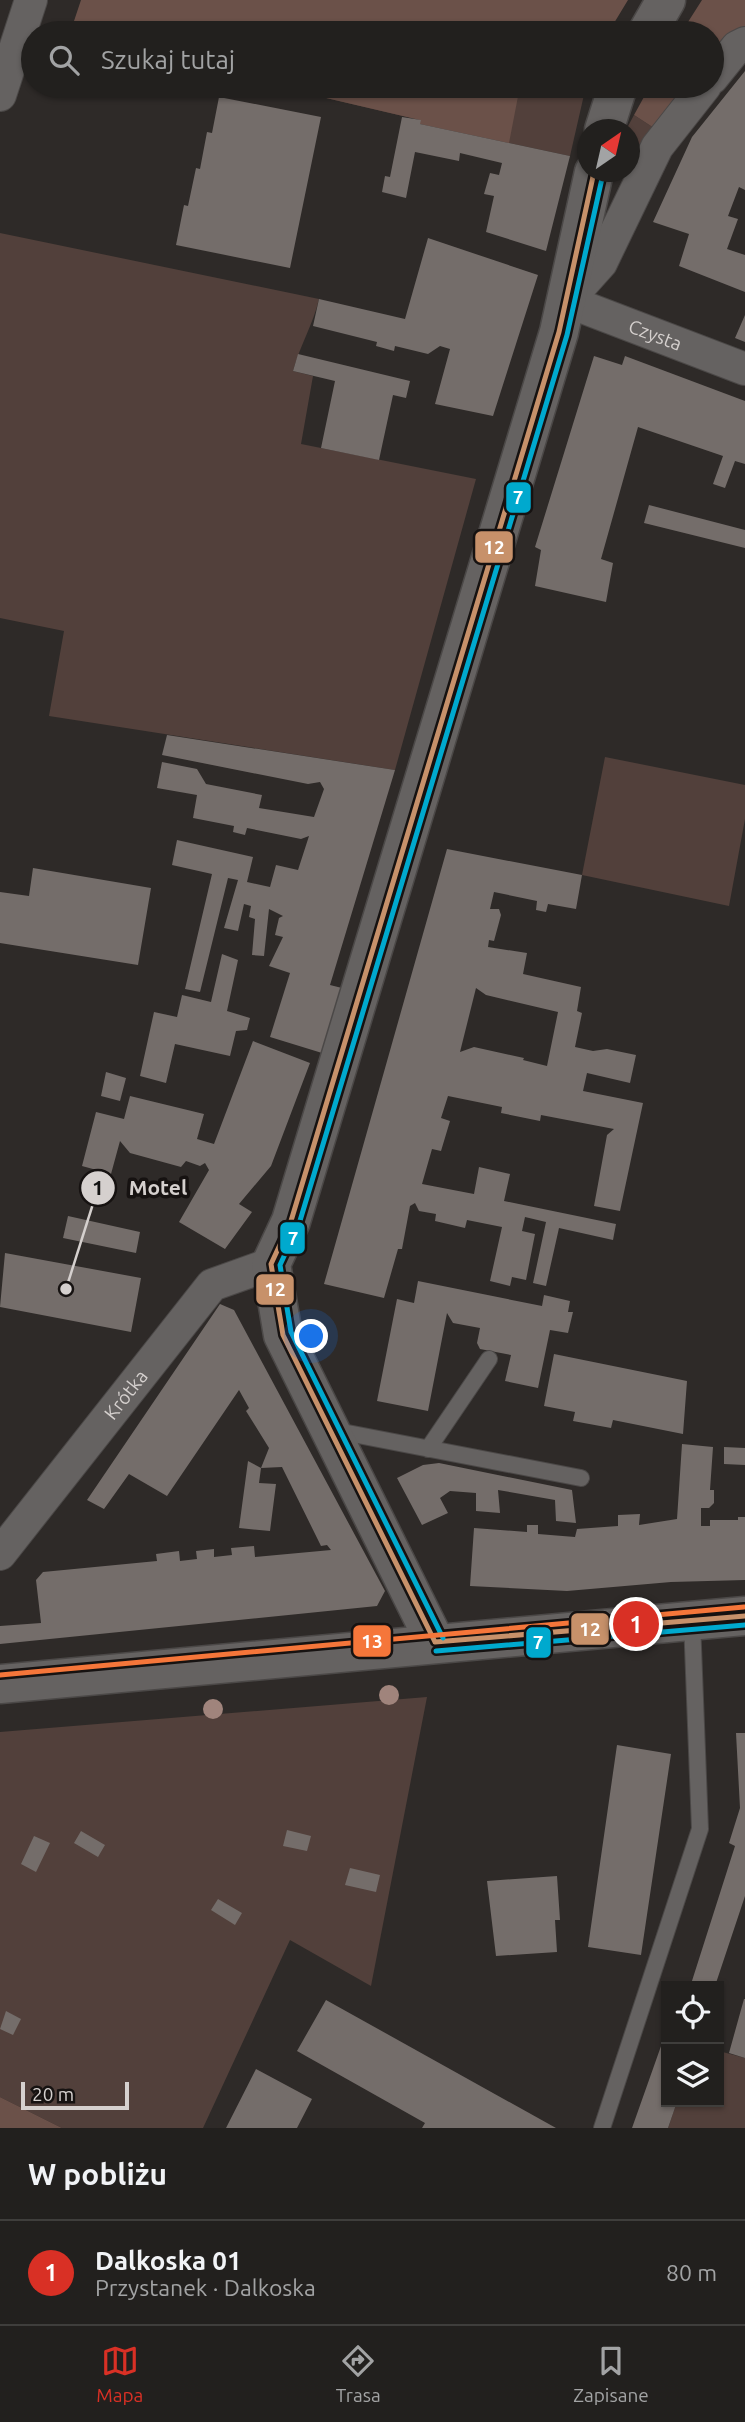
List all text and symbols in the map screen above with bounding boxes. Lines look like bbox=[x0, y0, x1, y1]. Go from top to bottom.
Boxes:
search box bbox=[21, 21, 724, 98]
icon: search bbox=[45, 41, 83, 79]
text: Szukaj tutaj bbox=[101, 45, 235, 74]
north arrow bbox=[577, 119, 640, 182]
street label: Czysta bbox=[626, 315, 685, 355]
line badge: 7 bbox=[505, 481, 532, 514]
text: 7 bbox=[513, 486, 523, 508]
line badge: 12 bbox=[474, 530, 514, 564]
text: 12 bbox=[483, 536, 505, 558]
callout: Motel bbox=[80, 1167, 202, 1209]
text: 1 bbox=[92, 1175, 104, 1199]
text: Motel bbox=[129, 1175, 187, 1199]
line badge: 7 bbox=[279, 1221, 306, 1255]
text: 7 bbox=[288, 1227, 298, 1249]
line badge: 12 bbox=[255, 1273, 295, 1306]
text: 12 bbox=[264, 1278, 286, 1300]
your location bbox=[294, 1319, 328, 1353]
street label: Krótka bbox=[99, 1365, 152, 1424]
pin: 1 bbox=[613, 1598, 659, 1650]
line badge: 12 bbox=[570, 1612, 610, 1646]
text: 12 bbox=[579, 1618, 601, 1640]
line badge: 13 bbox=[352, 1624, 392, 1658]
line badge: 7 bbox=[525, 1626, 552, 1659]
text: 13 bbox=[361, 1630, 383, 1652]
text: 7 bbox=[533, 1631, 543, 1653]
map controls bbox=[661, 1981, 724, 2107]
button: locate bbox=[661, 1981, 724, 2044]
button: layers bbox=[661, 2044, 724, 2107]
scale bar bbox=[21, 2079, 130, 2111]
text: 20 m bbox=[32, 2083, 74, 2105]
text: W pobliżu bbox=[28, 2157, 167, 2191]
text: Dalkoska 01 bbox=[95, 2246, 242, 2275]
text: 1 bbox=[45, 2260, 57, 2285]
text: 80 m bbox=[666, 2260, 717, 2285]
text: Przystanek · Dalkoska bbox=[95, 2275, 316, 2300]
tab: Mapa bbox=[96, 2342, 143, 2406]
tab: Trasa bbox=[336, 2342, 381, 2406]
tab: Zapisane bbox=[573, 2342, 649, 2406]

